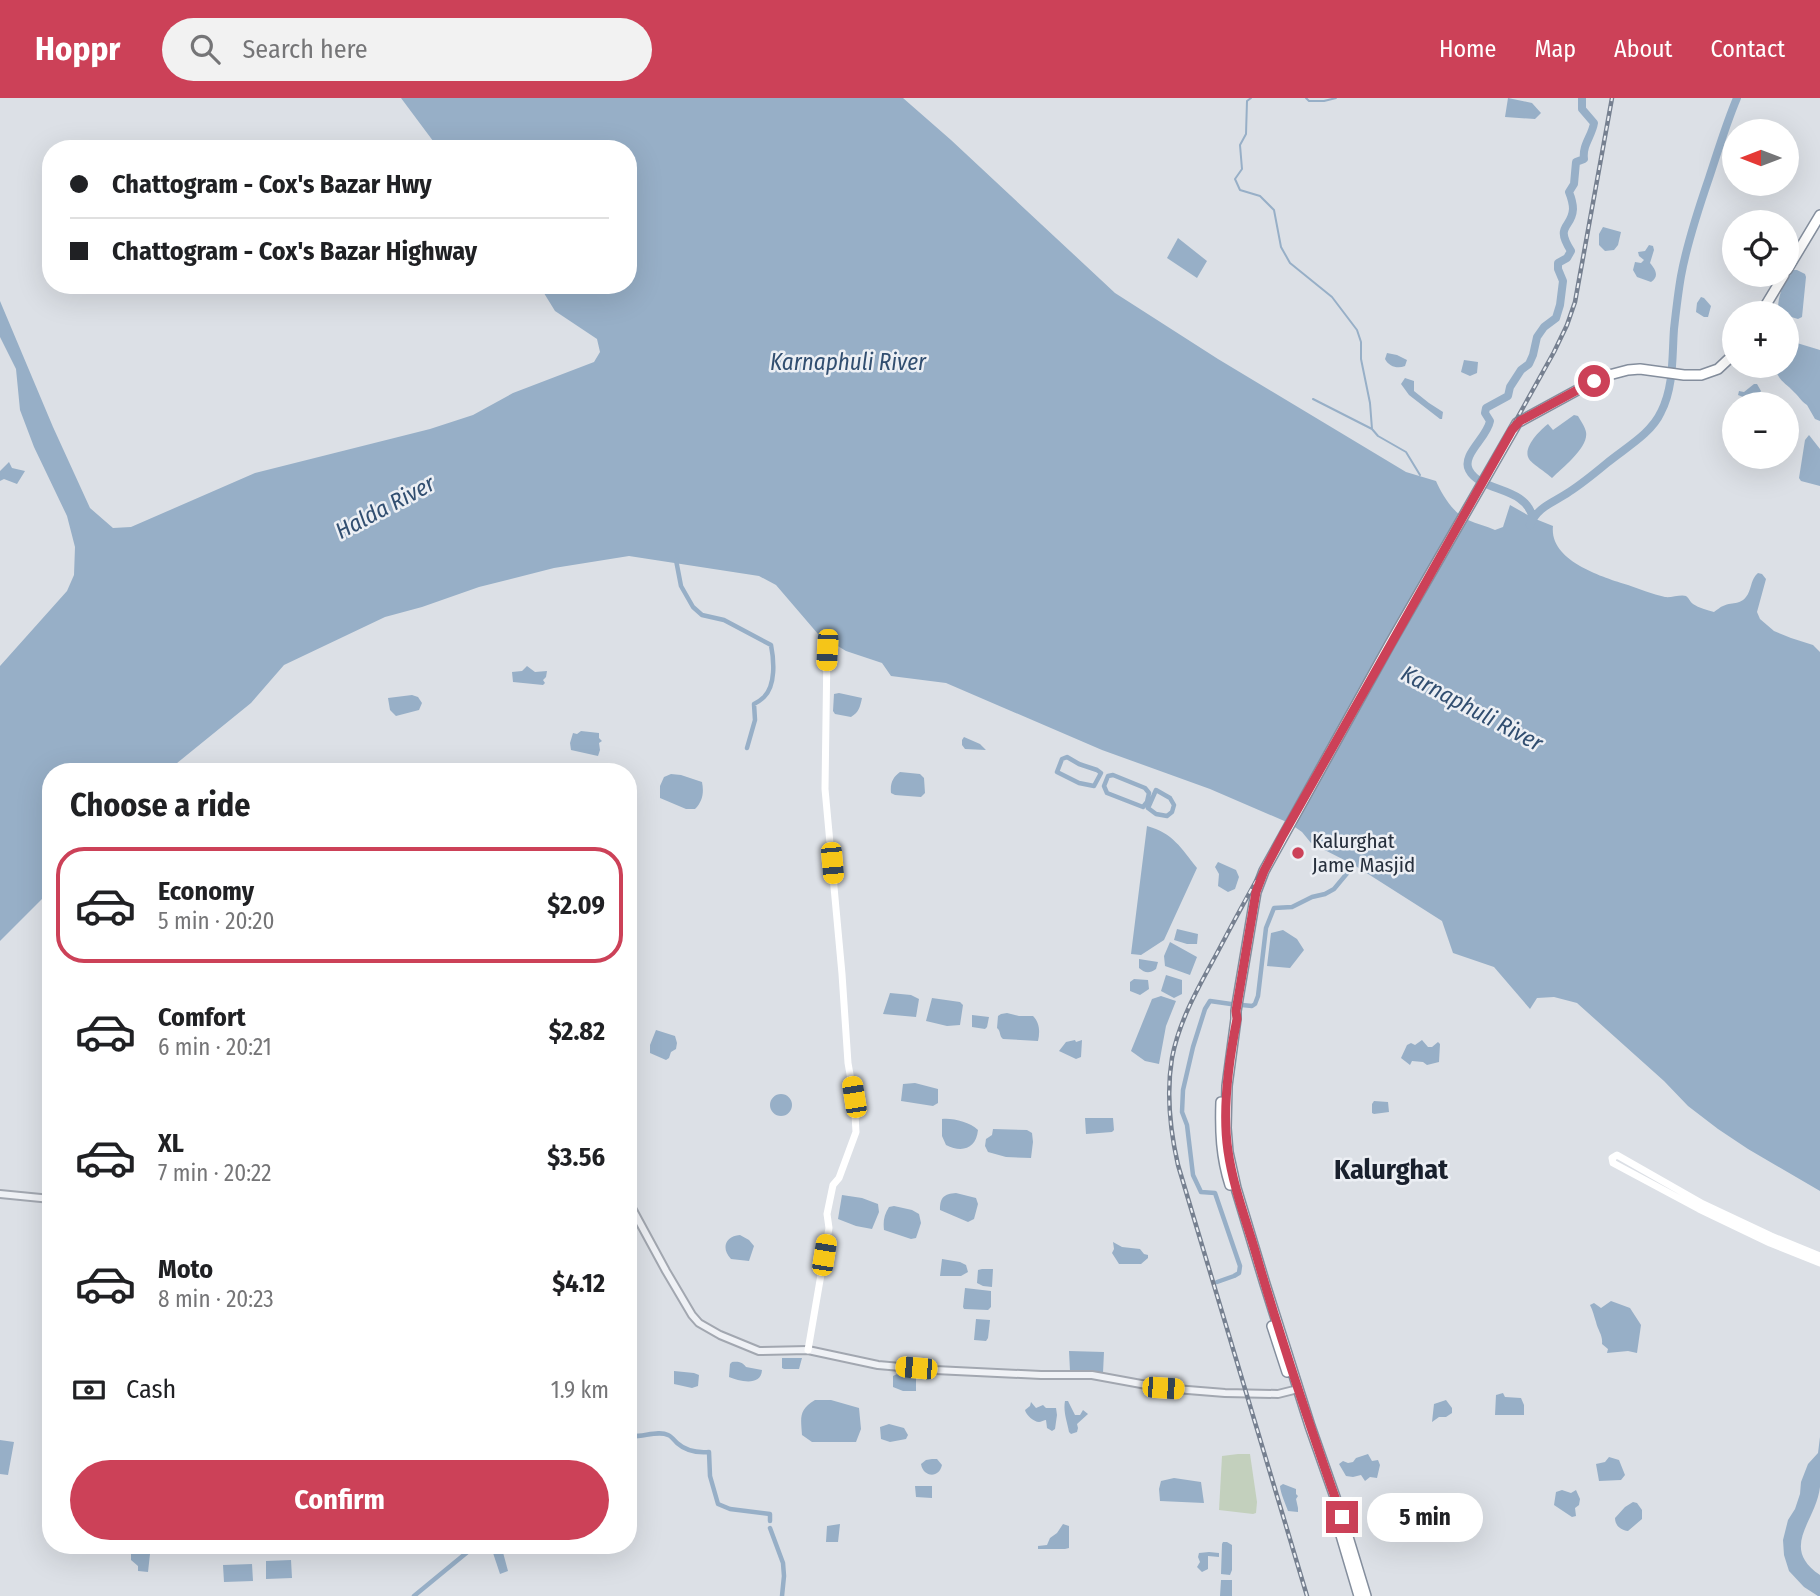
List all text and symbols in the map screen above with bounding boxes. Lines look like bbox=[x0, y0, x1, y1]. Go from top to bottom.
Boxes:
search box bbox=[162, 18, 652, 81]
text: Hoppr bbox=[35, 29, 120, 69]
icon: search bbox=[186, 30, 224, 68]
text: Search here bbox=[242, 34, 368, 65]
text: Home bbox=[1439, 35, 1496, 63]
text: Map bbox=[1534, 35, 1576, 63]
text: About bbox=[1614, 35, 1672, 63]
text: Contact bbox=[1710, 35, 1785, 63]
north arrow bbox=[1722, 119, 1799, 196]
map controls bbox=[1722, 119, 1799, 469]
text: Chattogram - Cox's Bazar Hwy bbox=[112, 169, 432, 200]
button: locate bbox=[1722, 210, 1799, 287]
text: Chattogram - Cox's Bazar Highway bbox=[112, 236, 477, 267]
button: + bbox=[1722, 301, 1799, 378]
water label: Karnaphuli River bbox=[770, 348, 927, 376]
route start bbox=[1578, 365, 1610, 397]
button: − bbox=[1722, 392, 1799, 469]
water label: Halda River bbox=[331, 469, 440, 545]
car bbox=[816, 628, 839, 672]
water label: Karnaphuli River bbox=[1396, 659, 1548, 758]
text: Choose a ride bbox=[70, 786, 251, 824]
place label: Kalurghat Jame Masjid bbox=[1312, 828, 1415, 878]
car bbox=[820, 841, 845, 885]
marker: Kalurghat Jame Masjid bbox=[1290, 845, 1306, 861]
icon: car bbox=[74, 874, 137, 937]
text: Economy bbox=[158, 876, 254, 907]
text: $2.09 bbox=[547, 890, 605, 921]
text: 5 min · 20:20 bbox=[158, 907, 274, 935]
icon: car bbox=[74, 1000, 137, 1063]
text: Comfort bbox=[158, 1002, 246, 1033]
text: $2.82 bbox=[549, 1016, 605, 1047]
text: 6 min · 20:21 bbox=[158, 1033, 272, 1061]
car bbox=[841, 1075, 868, 1119]
icon: car bbox=[74, 1126, 137, 1189]
text: XL bbox=[158, 1128, 184, 1159]
text: $3.56 bbox=[547, 1142, 605, 1173]
district label: Kalurghat bbox=[1334, 1153, 1449, 1186]
text: 7 min · 20:22 bbox=[158, 1159, 271, 1187]
car bbox=[811, 1233, 838, 1277]
icon: car bbox=[74, 1252, 137, 1315]
text: Moto bbox=[158, 1254, 213, 1285]
text: $4.12 bbox=[552, 1268, 605, 1299]
text: 8 min · 20:23 bbox=[158, 1285, 274, 1313]
car bbox=[895, 1356, 938, 1380]
icon: cash bbox=[70, 1371, 108, 1409]
text: Cash bbox=[126, 1374, 176, 1405]
text: 1.9 km bbox=[551, 1376, 609, 1404]
car bbox=[1142, 1376, 1185, 1400]
button: Confirm bbox=[70, 1460, 609, 1540]
callout: 5 min bbox=[1366, 1492, 1482, 1542]
route end bbox=[1326, 1501, 1358, 1533]
text: 5 min bbox=[1399, 1503, 1451, 1531]

